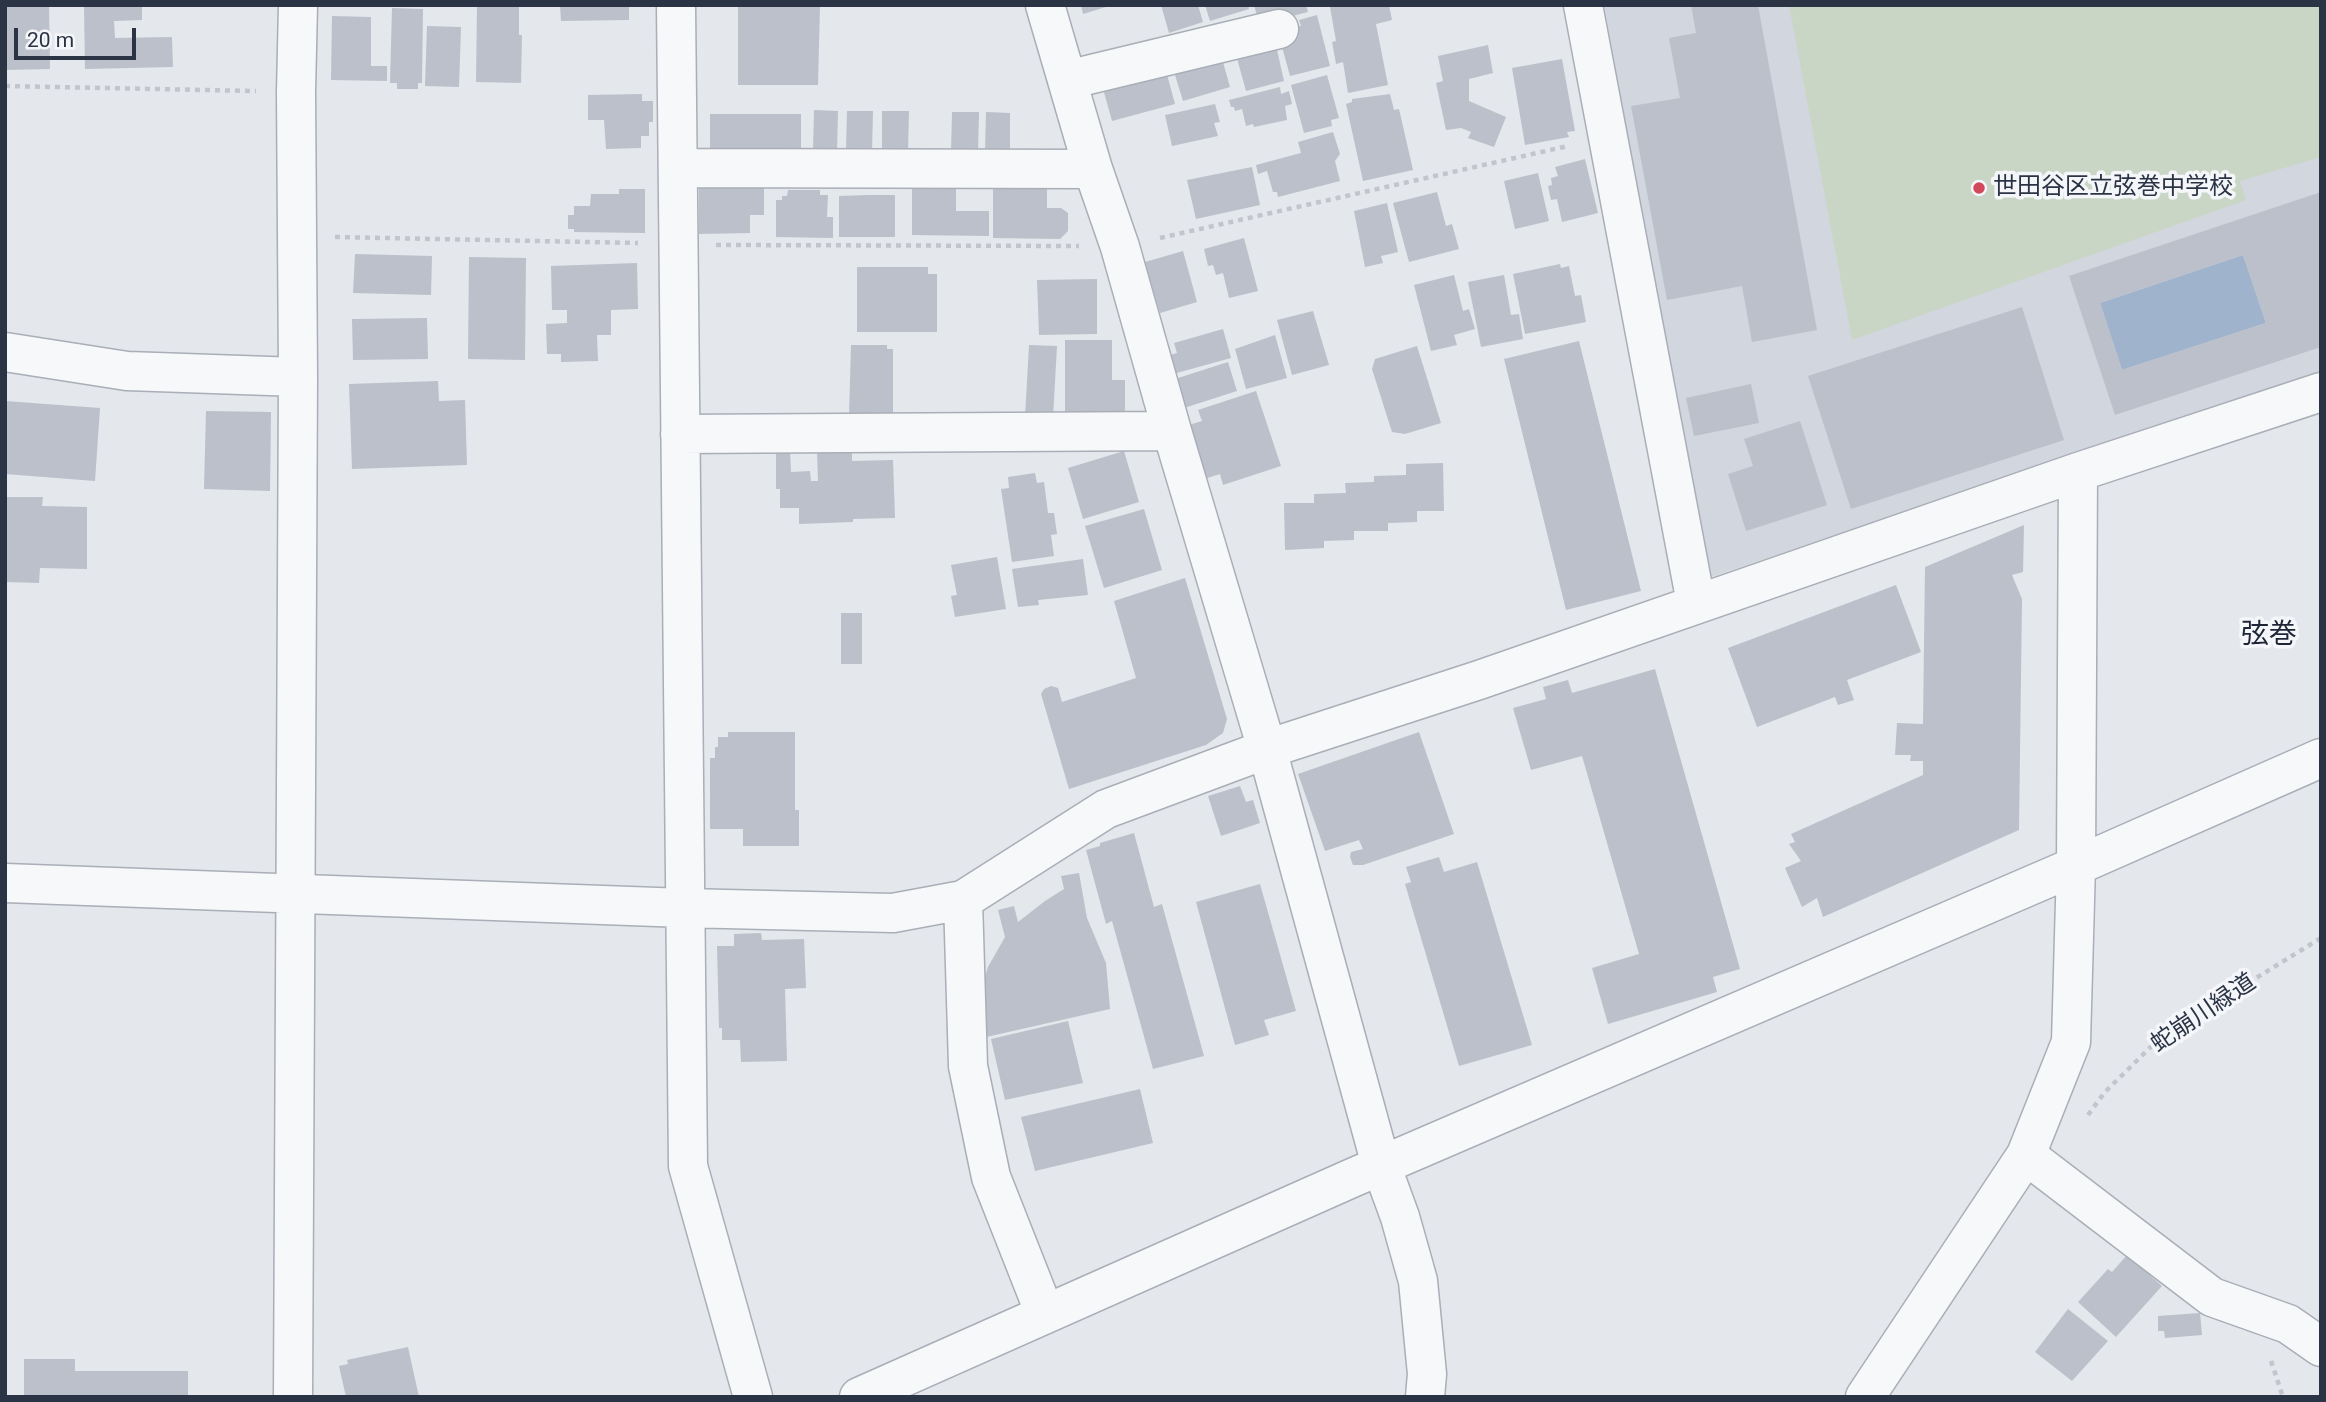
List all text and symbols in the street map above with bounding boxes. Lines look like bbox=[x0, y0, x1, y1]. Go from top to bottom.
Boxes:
scale bar bbox=[18, 14, 140, 58]
text: 20 m bbox=[27, 28, 74, 52]
place label: 世田谷区立弦巻中学校 bbox=[1993, 174, 2233, 202]
marker: 世田谷区立弦巻中学校 bbox=[1971, 180, 1987, 196]
district label: 弦巻 bbox=[2241, 619, 2297, 653]
street label: 蛇崩川緑道 bbox=[2146, 969, 2262, 1059]

